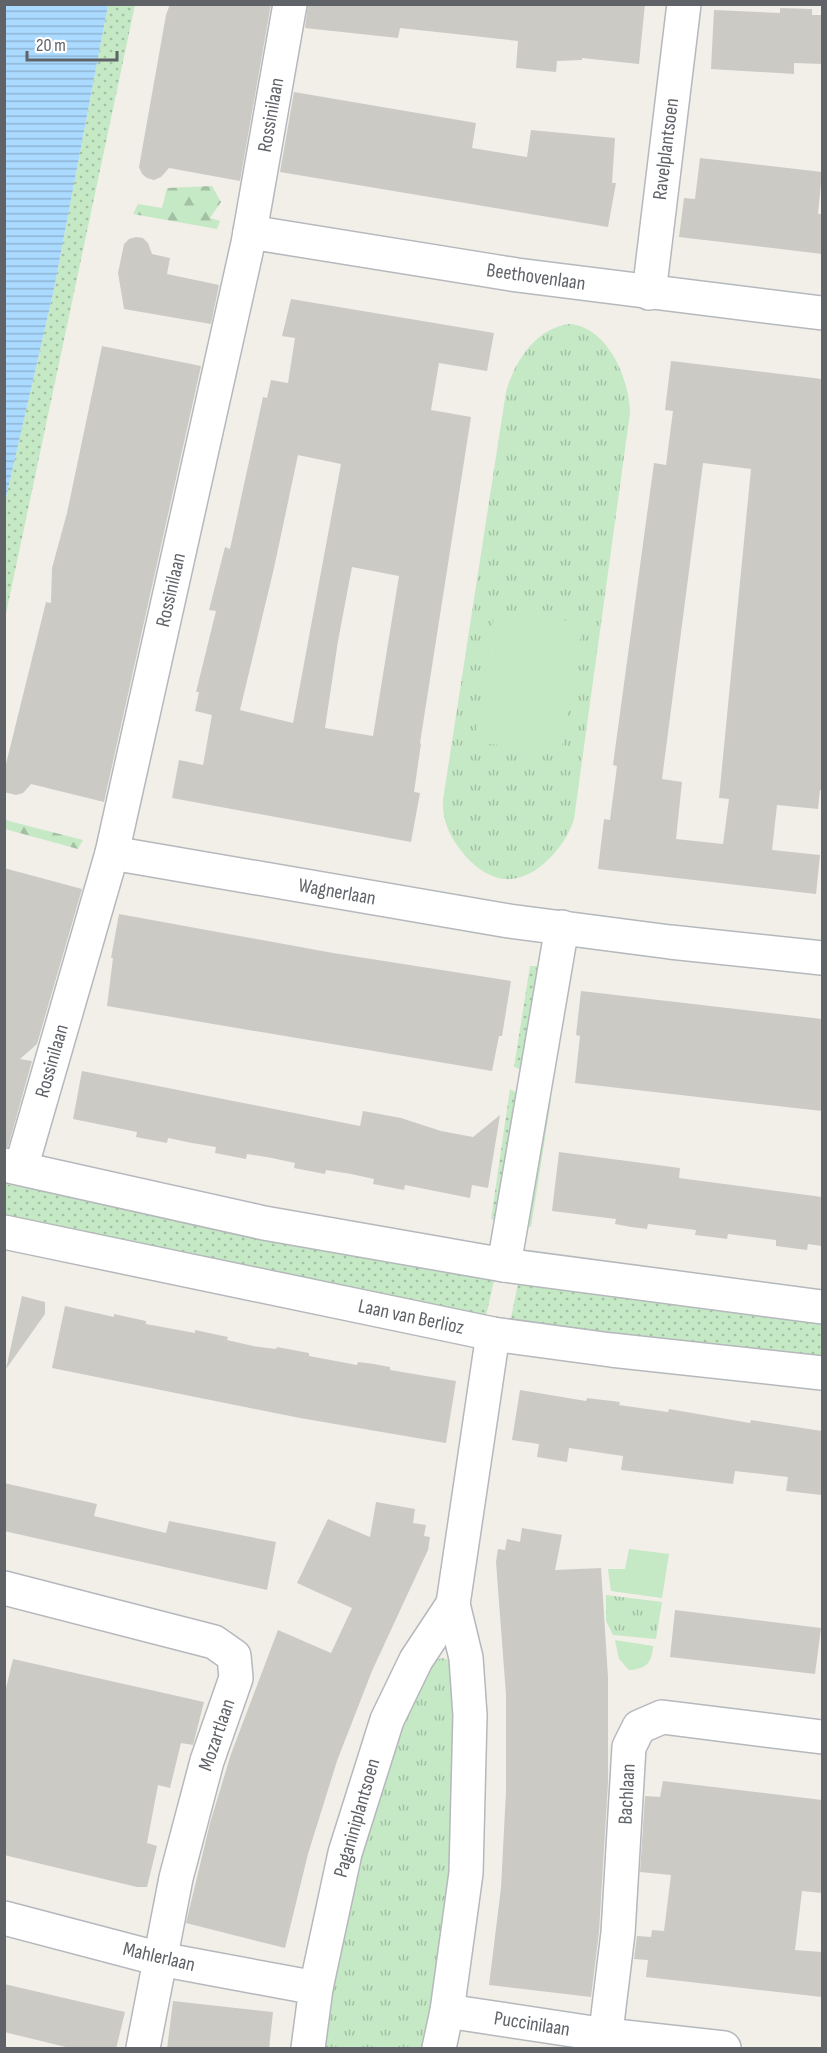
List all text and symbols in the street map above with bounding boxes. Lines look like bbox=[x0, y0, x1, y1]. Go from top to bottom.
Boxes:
scale bar bbox=[27, 24, 117, 62]
text: 20 m bbox=[36, 35, 66, 56]
street label: Rossinilaan bbox=[253, 76, 289, 154]
street label: Ravelplantsoen bbox=[648, 97, 684, 201]
street label: Beethovenlaan bbox=[485, 258, 587, 296]
street label: Rossinilaan bbox=[151, 551, 191, 629]
street label: Wagnerlaan bbox=[296, 873, 378, 911]
street label: Rossinilaan bbox=[30, 1022, 74, 1100]
street label: Laan van Berlioz bbox=[356, 1294, 466, 1340]
street label: Mozartlaan bbox=[193, 1696, 241, 1774]
street label: Paganiniplantsoen bbox=[329, 1756, 385, 1880]
street label: Bachlaan bbox=[613, 1763, 641, 1825]
street label: Mahlerlaan bbox=[121, 1937, 197, 1977]
street label: Puccinilaan bbox=[492, 2006, 572, 2042]

